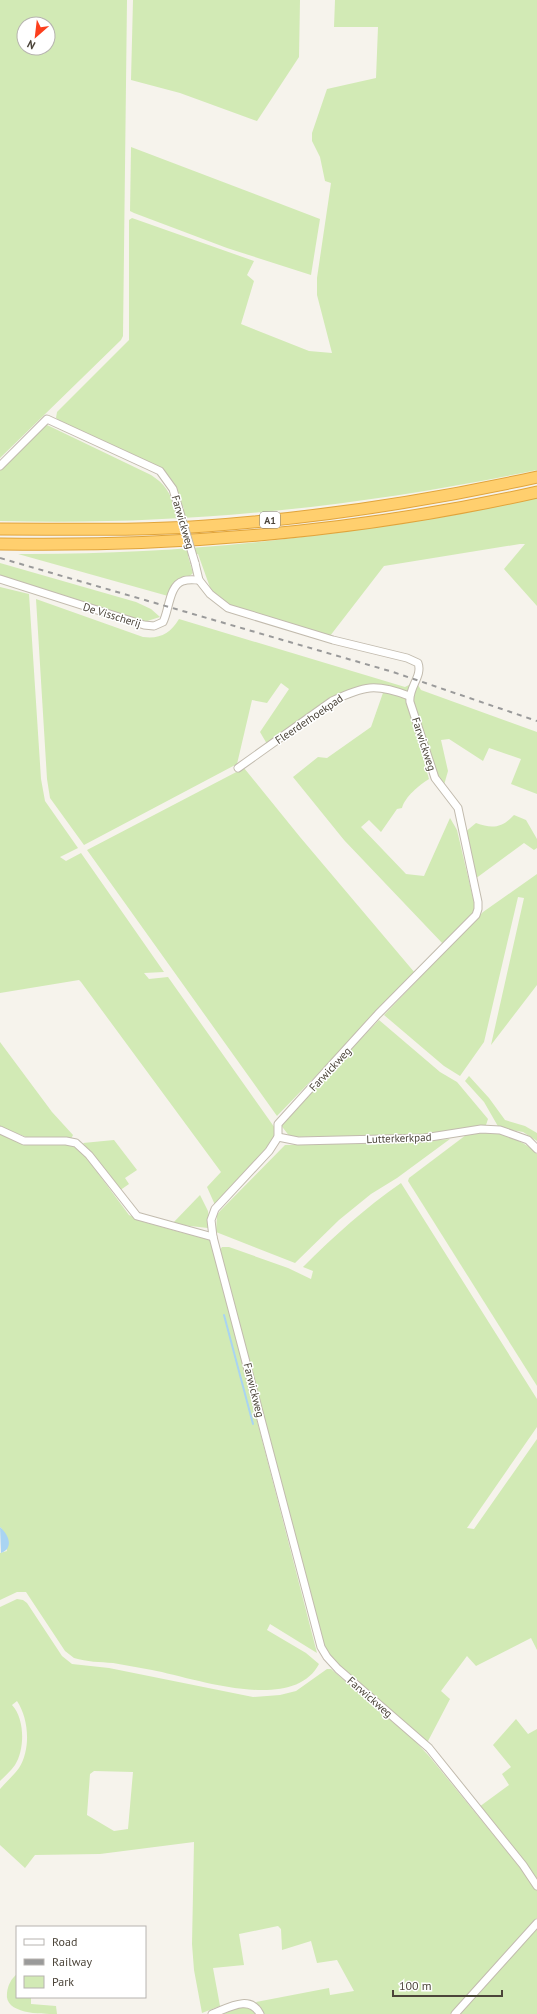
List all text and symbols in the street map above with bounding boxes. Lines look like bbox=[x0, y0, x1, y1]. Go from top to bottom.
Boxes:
north arrow bbox=[16, 16, 56, 56]
text: N bbox=[25, 37, 38, 53]
street label: Farwickweg bbox=[169, 493, 197, 551]
road number: A1 bbox=[260, 512, 280, 528]
street label: De Visscherij bbox=[81, 600, 143, 630]
street label: Fleerderhoekpad bbox=[272, 691, 346, 747]
street label: Farwickweg bbox=[409, 715, 439, 773]
street label: Farwickweg bbox=[306, 1044, 354, 1094]
street label: Lutterkerkpad bbox=[366, 1130, 432, 1146]
street label: Farwickweg bbox=[240, 1361, 268, 1419]
street label: Farwickweg bbox=[344, 1674, 396, 1721]
legend bbox=[16, 1926, 146, 1998]
text: Road bbox=[52, 1934, 77, 1949]
text: Railway bbox=[52, 1954, 92, 1969]
scale bar bbox=[393, 1972, 502, 1998]
text: Park bbox=[52, 1974, 74, 1989]
text: 100 m bbox=[399, 1978, 432, 1993]

